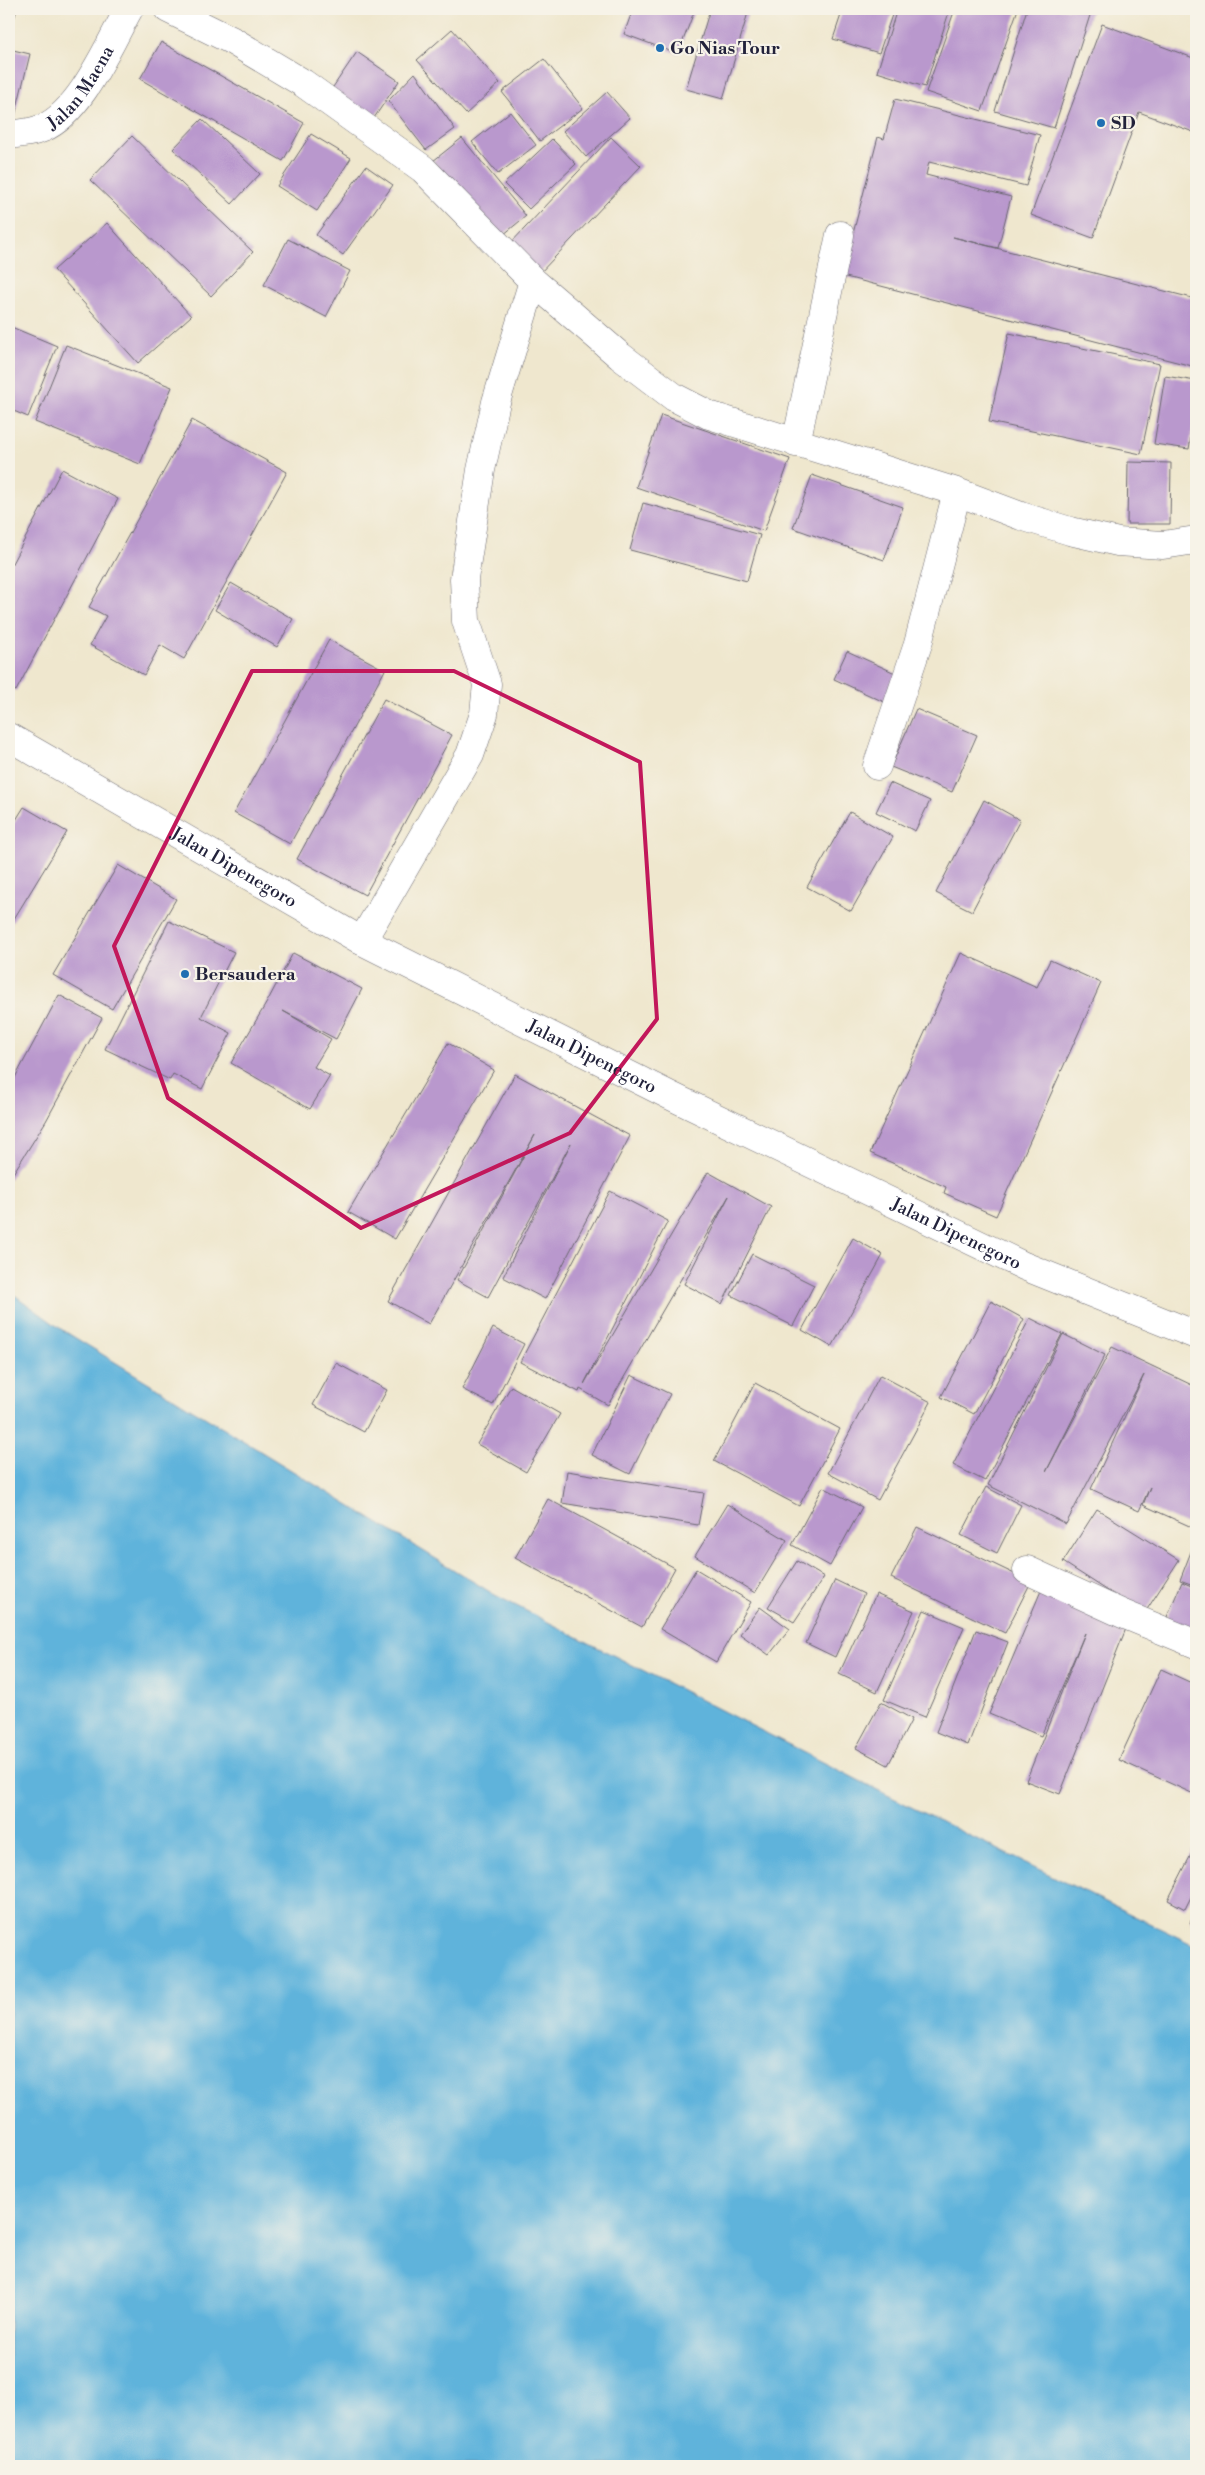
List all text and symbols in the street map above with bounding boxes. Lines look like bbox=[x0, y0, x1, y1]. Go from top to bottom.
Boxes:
place label: Go Nias Tour bbox=[670, 37, 780, 60]
street label: Jalan Maena bbox=[42, 41, 119, 135]
marker: Go Nias Tour bbox=[654, 42, 666, 54]
place label: SD bbox=[1111, 112, 1136, 135]
marker: SD bbox=[1095, 117, 1107, 129]
street label: Jalan Dipenegoro bbox=[166, 821, 301, 913]
place label: Bersaudera bbox=[195, 963, 296, 986]
marker: Bersaudera bbox=[179, 968, 191, 980]
street label: Jalan Dipenegoro bbox=[522, 1014, 661, 1098]
street label: Jalan Dipenegoro bbox=[886, 1192, 1025, 1275]

